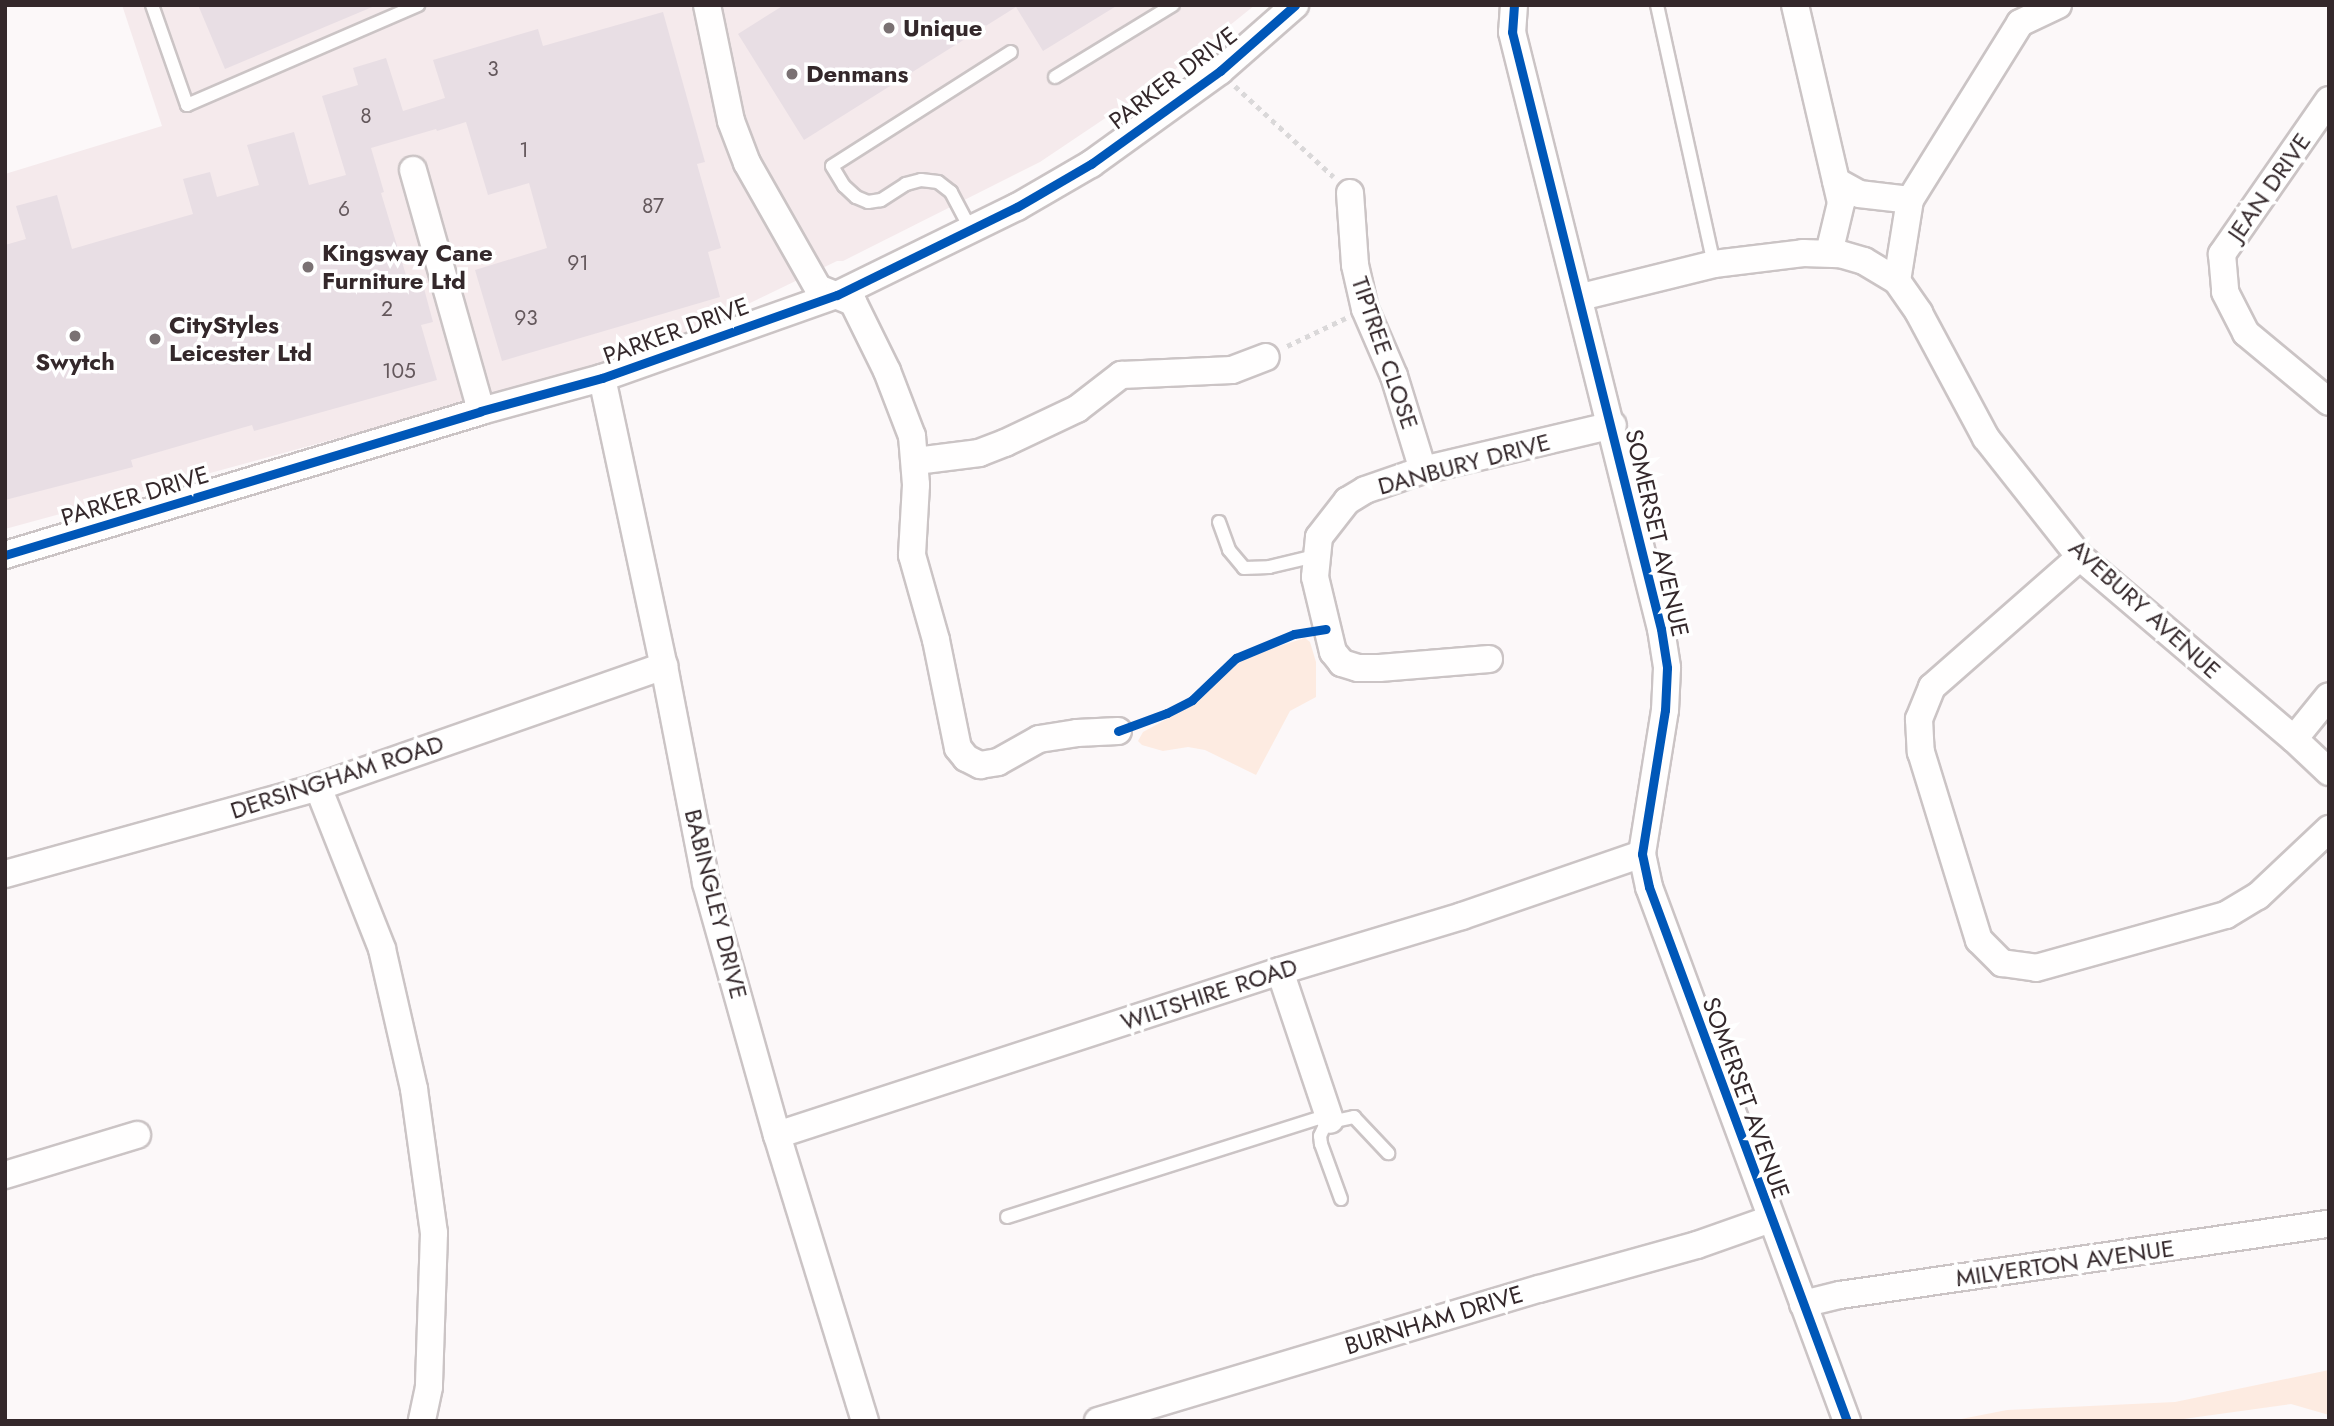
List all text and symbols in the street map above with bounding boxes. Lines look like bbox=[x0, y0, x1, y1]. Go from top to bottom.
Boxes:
place label: Unique bbox=[903, 14, 983, 42]
marker: Unique bbox=[881, 20, 897, 36]
street label: PARKER DRIVE bbox=[1103, 21, 1243, 135]
house number: 3 bbox=[487, 56, 499, 82]
place label: Denmans bbox=[806, 60, 909, 88]
marker: Denmans bbox=[784, 66, 800, 82]
house number: 8 bbox=[360, 103, 372, 129]
street label: JEAN DRIVE bbox=[2221, 127, 2317, 247]
house number: 1 bbox=[519, 137, 529, 163]
house number: 87 bbox=[642, 193, 664, 219]
house number: 6 bbox=[338, 196, 350, 222]
place label: Kingsway Cane Furniture Ltd bbox=[322, 239, 493, 295]
house number: 91 bbox=[567, 250, 589, 276]
marker: Kingsway Cane Furniture Ltd bbox=[300, 259, 316, 275]
street label: TIPTREE CLOSE bbox=[1345, 273, 1425, 433]
street label: PARKER DRIVE bbox=[599, 291, 753, 371]
house number: 2 bbox=[381, 296, 393, 322]
house number: 93 bbox=[514, 305, 538, 331]
place label: CityStyles Leicester Ltd bbox=[169, 311, 312, 367]
marker: Swytch bbox=[67, 328, 83, 344]
marker: CityStyles Leicester Ltd bbox=[147, 331, 163, 347]
place label: Swytch bbox=[35, 348, 115, 376]
house number: 105 bbox=[382, 358, 416, 384]
street label: SOMERSET AVENUE bbox=[1619, 426, 1695, 640]
street label: DANBURY DRIVE bbox=[1375, 427, 1553, 501]
street label: PARKER DRIVE bbox=[58, 460, 212, 532]
street label: AVEBURY AVENUE bbox=[2063, 533, 2227, 685]
street label: DERSINGHAM ROAD bbox=[227, 729, 447, 825]
street label: BABINGLEY DRIVE bbox=[678, 806, 754, 1002]
street label: WILTSHIRE ROAD bbox=[1117, 952, 1301, 1036]
street label: SOMERSET AVENUE bbox=[1696, 993, 1796, 1203]
street label: MILVERTON AVENUE bbox=[1954, 1233, 2176, 1293]
street label: BURNHAM DRIVE bbox=[1341, 1279, 1527, 1361]

